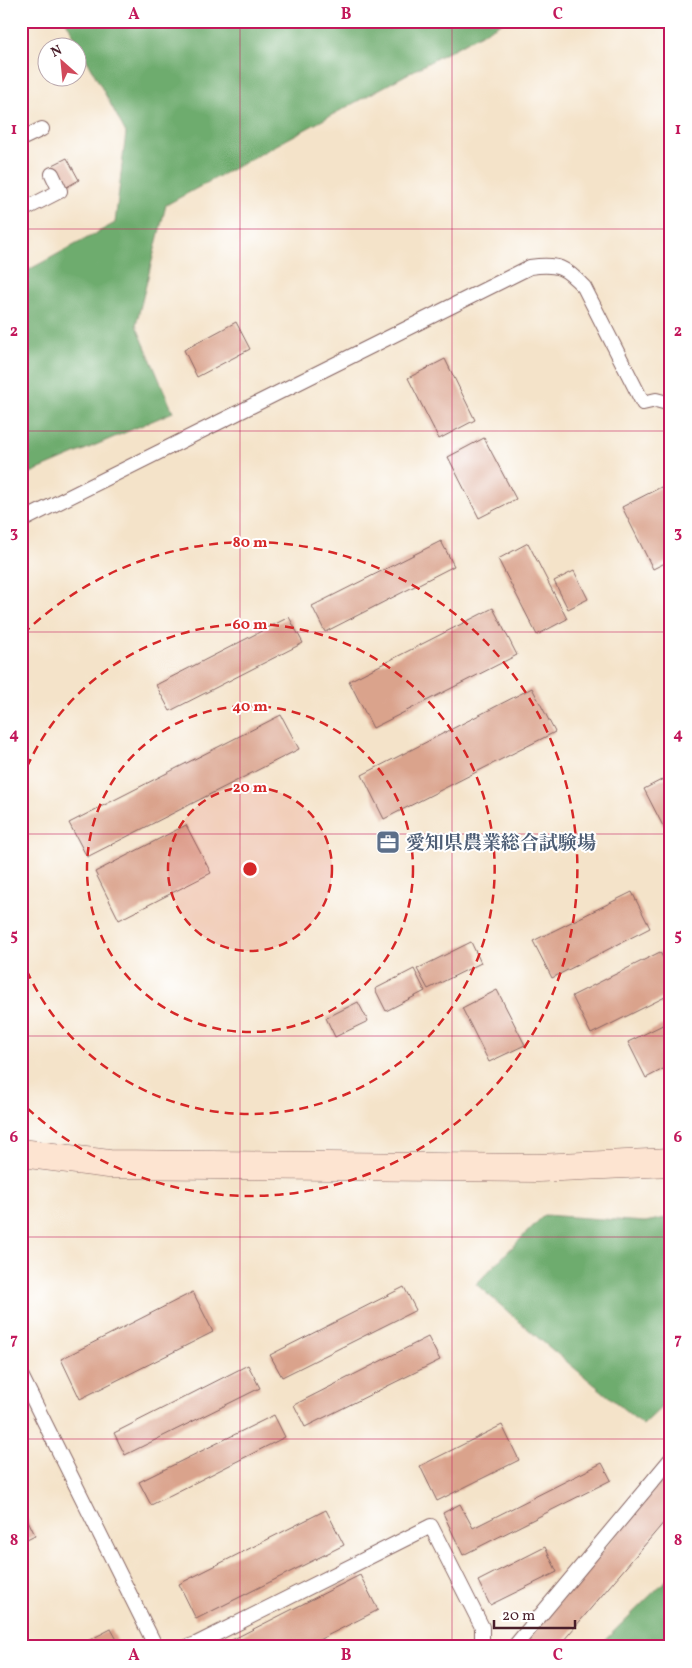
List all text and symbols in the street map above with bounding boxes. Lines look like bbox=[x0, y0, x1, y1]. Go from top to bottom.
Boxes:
text: A bbox=[128, 4, 140, 26]
text: B bbox=[341, 4, 352, 26]
text: C bbox=[553, 4, 563, 26]
north arrow bbox=[38, 38, 88, 88]
text: N bbox=[48, 41, 66, 63]
text: 1 bbox=[11, 119, 17, 141]
text: 1 bbox=[675, 119, 681, 141]
text: 2 bbox=[10, 321, 18, 343]
text: 2 bbox=[674, 321, 682, 343]
text: 3 bbox=[10, 522, 18, 544]
text: 3 bbox=[674, 522, 682, 544]
text: 80 m bbox=[233, 533, 268, 554]
text: 60 m bbox=[233, 615, 268, 636]
text: 40 m bbox=[232, 697, 268, 718]
text: 4 bbox=[9, 724, 19, 746]
text: 4 bbox=[673, 724, 683, 746]
text: 20 m bbox=[233, 778, 268, 799]
office icon: 愛知県農業総合試験場 bbox=[375, 829, 401, 855]
place label: 愛知県農業総合試験場 bbox=[406, 831, 596, 857]
centre of rings bbox=[241, 860, 259, 878]
text: 5 bbox=[10, 925, 18, 947]
text: 5 bbox=[674, 925, 682, 947]
text: 6 bbox=[10, 1127, 19, 1149]
text: 6 bbox=[674, 1127, 683, 1149]
text: 7 bbox=[10, 1329, 18, 1351]
text: 7 bbox=[674, 1329, 682, 1351]
text: 8 bbox=[10, 1530, 18, 1552]
text: 8 bbox=[674, 1530, 682, 1552]
scale bar bbox=[494, 1598, 576, 1630]
text: 20 m bbox=[502, 1606, 535, 1627]
text: A bbox=[128, 1645, 140, 1667]
text: B bbox=[341, 1645, 352, 1667]
text: C bbox=[553, 1645, 563, 1667]

